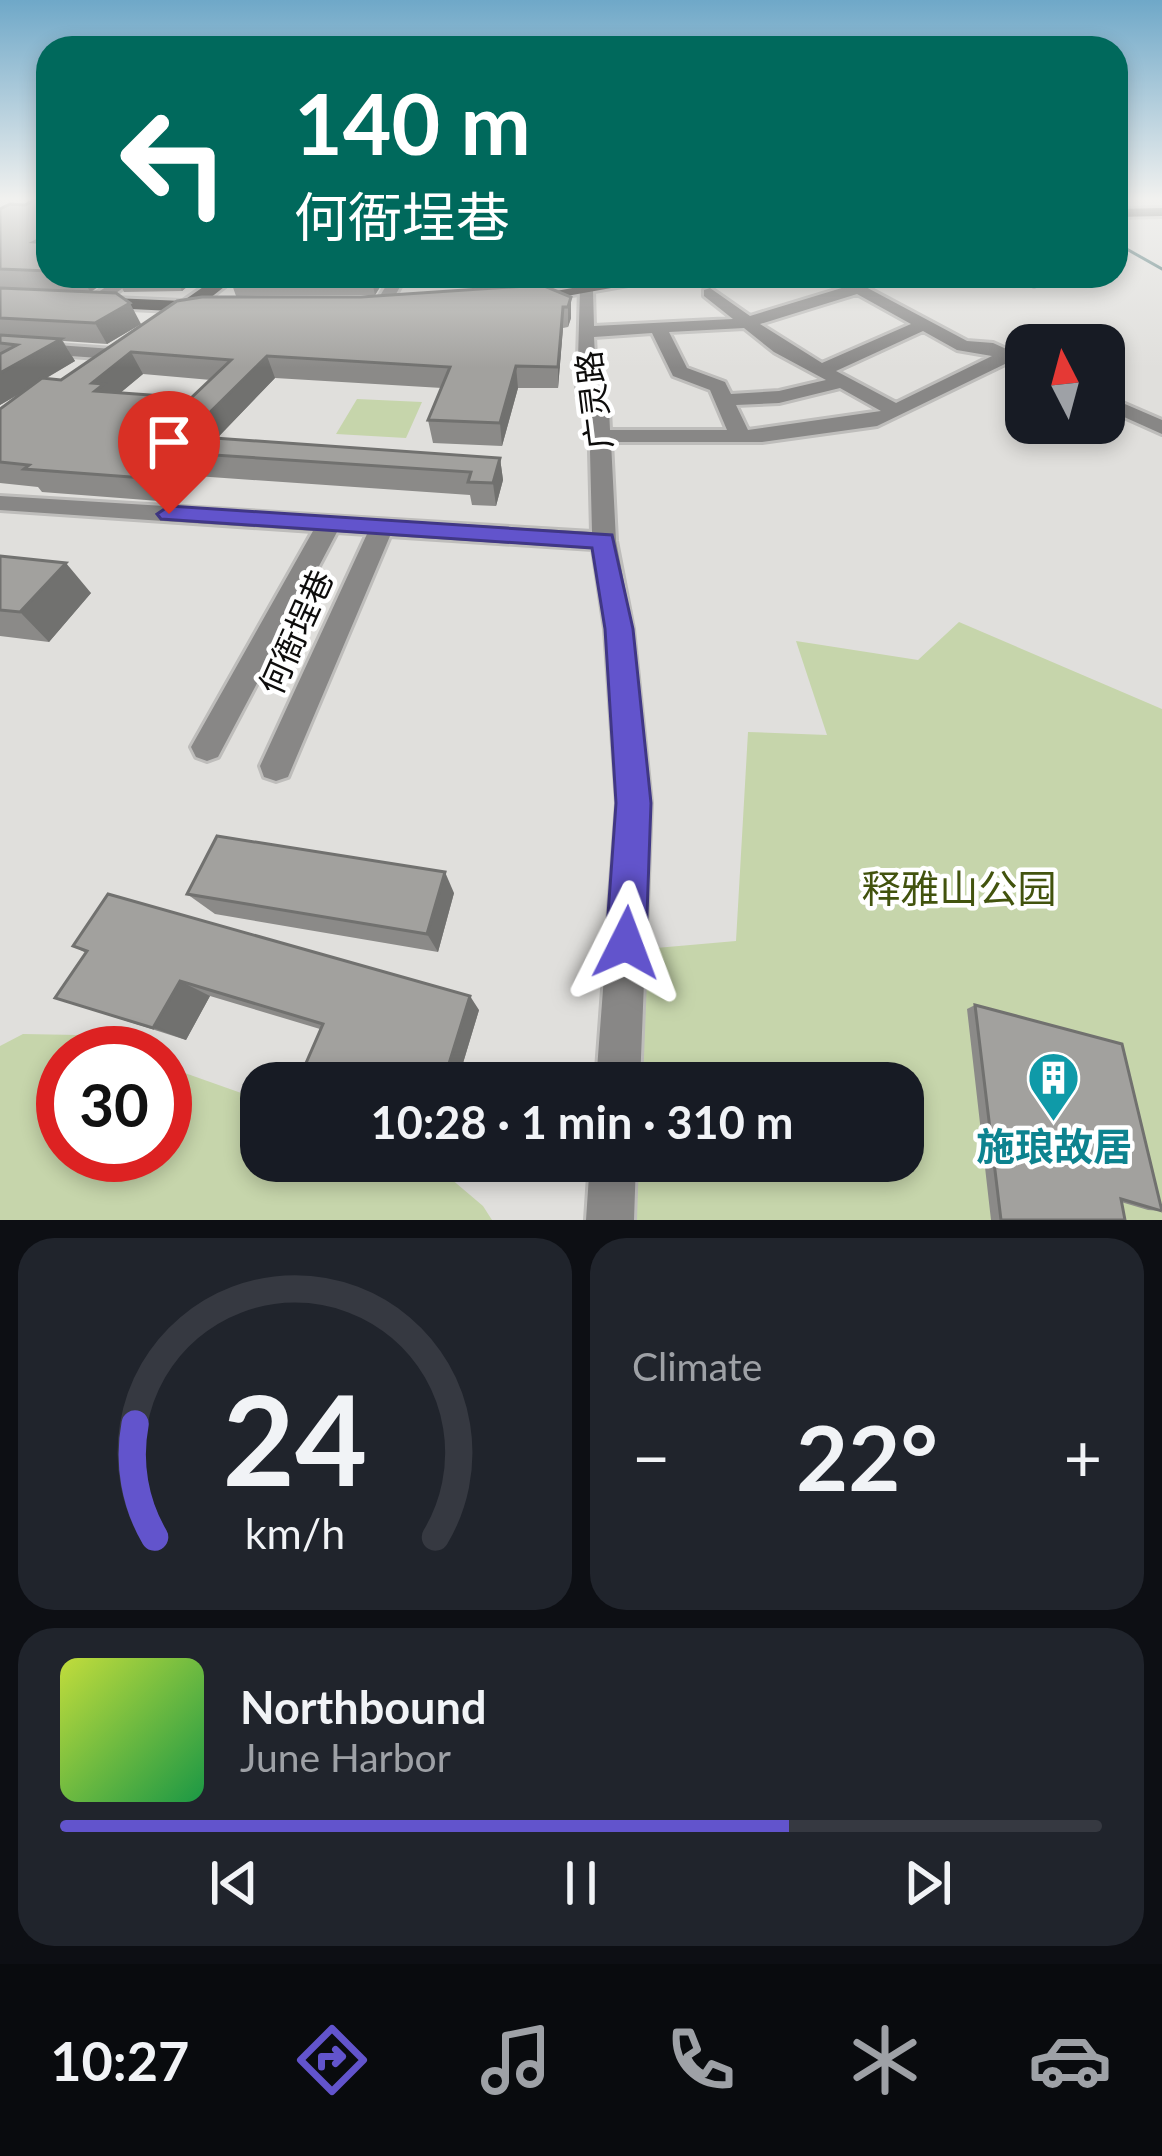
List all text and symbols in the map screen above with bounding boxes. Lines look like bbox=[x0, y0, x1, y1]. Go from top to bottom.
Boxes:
text: 140 m bbox=[294, 72, 531, 173]
icon: left bbox=[96, 84, 252, 240]
text: 何衙埕巷 bbox=[294, 184, 510, 249]
north arrow bbox=[1005, 324, 1125, 444]
map controls bbox=[1005, 324, 1125, 444]
street label: 广灵路 bbox=[567, 349, 619, 452]
pin bbox=[118, 391, 220, 514]
icon: arrive bbox=[136, 409, 202, 475]
street label: 何衙埕巷 bbox=[250, 563, 340, 700]
park label: 释雅山公园 bbox=[861, 865, 1057, 911]
position arrow bbox=[563, 880, 689, 1006]
speed limit sign: 30 bbox=[36, 1026, 192, 1182]
building icon: 施琅故居 bbox=[1026, 1049, 1082, 1123]
text: 10:28 · 1 min · 310 m bbox=[371, 1095, 793, 1149]
place label: 施琅故居 bbox=[976, 1123, 1132, 1169]
text: Climate bbox=[632, 1343, 762, 1389]
text: 24 bbox=[223, 1363, 367, 1513]
text: 22° bbox=[796, 1402, 938, 1510]
text: − bbox=[632, 1417, 670, 1496]
text: + bbox=[1064, 1417, 1102, 1496]
text: km/h bbox=[245, 1507, 345, 1558]
text: Northbound bbox=[240, 1680, 486, 1734]
text: June Harbor bbox=[240, 1734, 451, 1780]
icon: previous bbox=[201, 1850, 267, 1916]
icon: pause bbox=[548, 1850, 614, 1916]
icon: next bbox=[895, 1850, 961, 1916]
icon: directions bbox=[290, 2018, 374, 2102]
icon: music bbox=[474, 2018, 558, 2102]
icon: phone bbox=[659, 2018, 743, 2102]
icon: climate bbox=[843, 2018, 927, 2102]
icon: car bbox=[1028, 2018, 1112, 2102]
text: 10:27 bbox=[50, 2028, 189, 2093]

